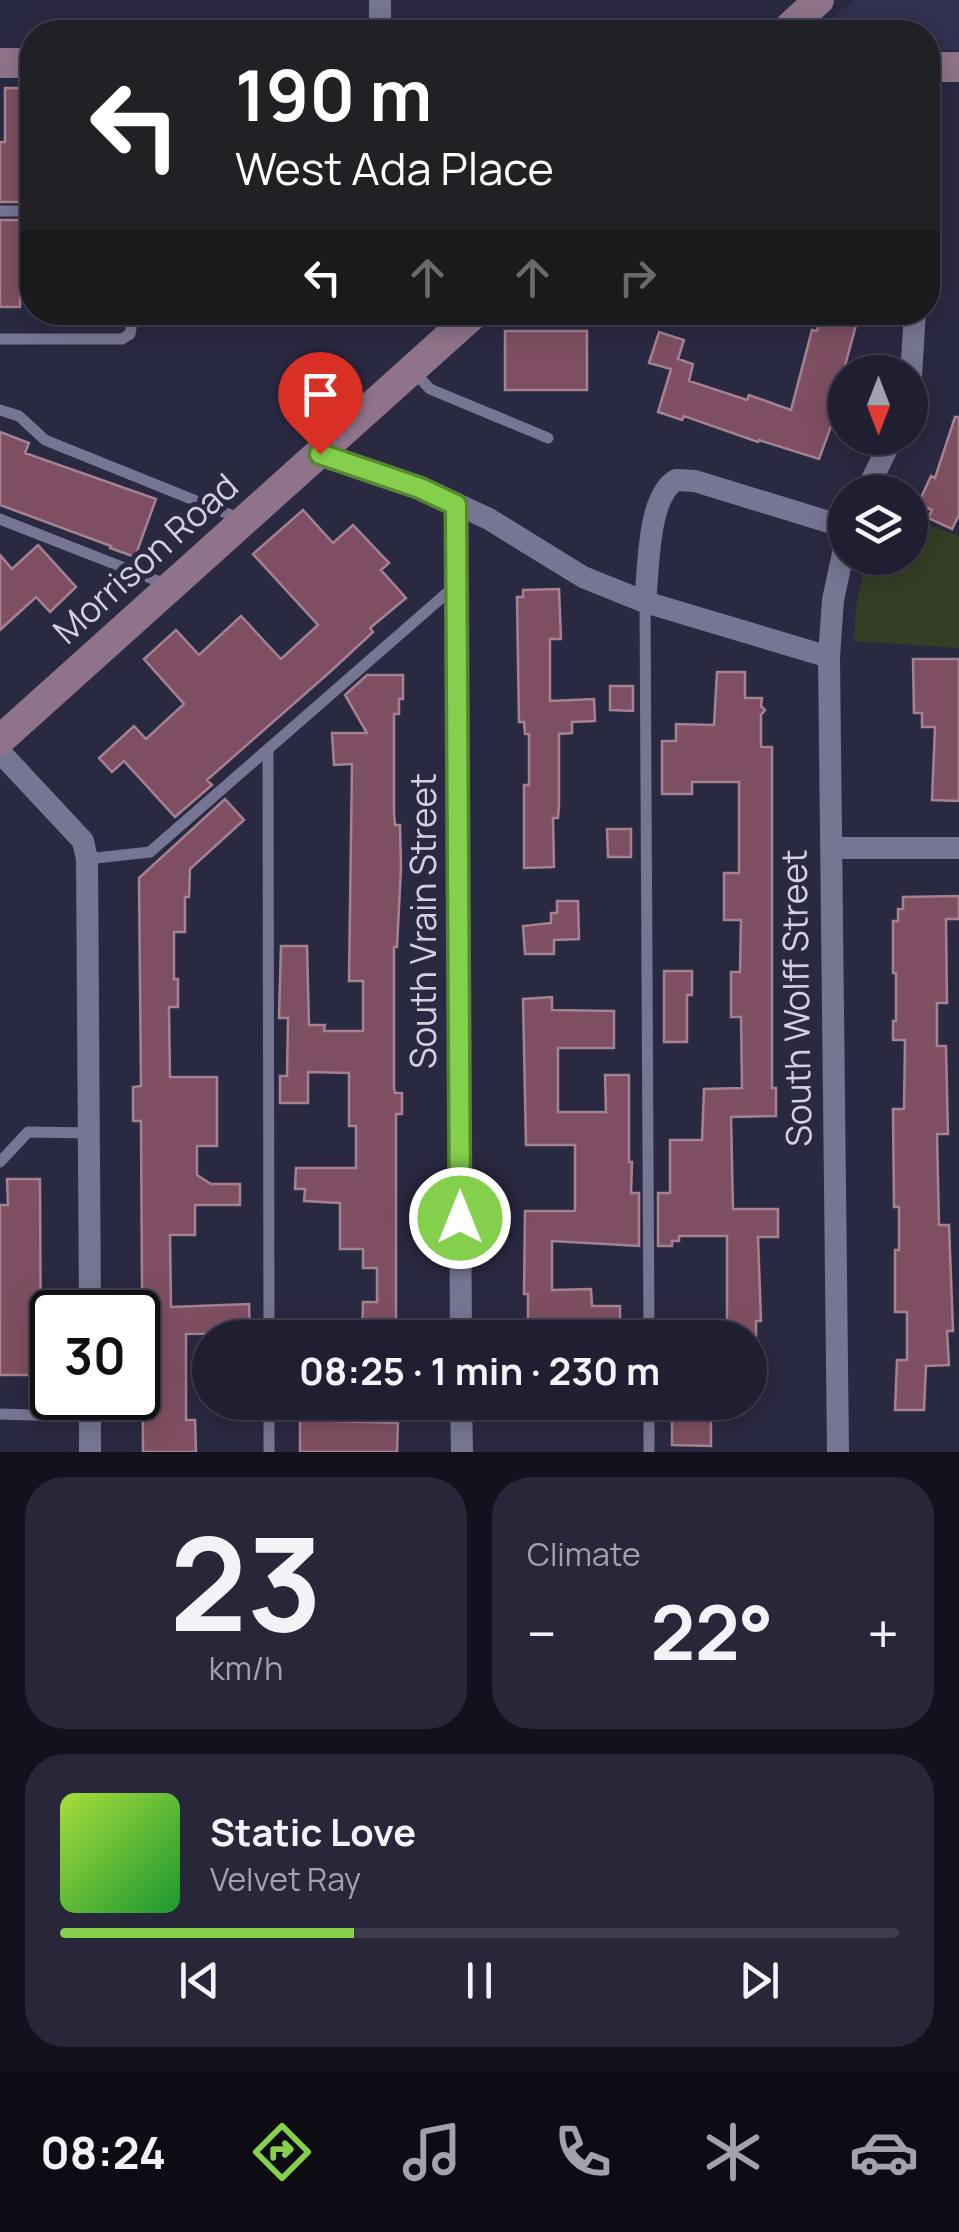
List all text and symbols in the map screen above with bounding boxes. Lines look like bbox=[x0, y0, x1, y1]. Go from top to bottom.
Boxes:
text: 190 m bbox=[235, 46, 432, 142]
icon: left bbox=[70, 60, 200, 190]
text: West Ada Place bbox=[235, 137, 554, 199]
icon: left bbox=[295, 250, 350, 305]
icon: ahead bbox=[400, 250, 455, 305]
icon: ahead bbox=[505, 250, 560, 305]
icon: right bbox=[610, 250, 665, 305]
pin bbox=[278, 352, 363, 455]
north arrow bbox=[828, 355, 928, 455]
map controls bbox=[828, 355, 928, 575]
icon: arrive bbox=[293, 367, 348, 422]
street label: Morrison Road bbox=[43, 462, 248, 654]
button: layers bbox=[828, 475, 928, 575]
street label: South Vrain Street bbox=[399, 773, 447, 1069]
street label: South Wolff Street bbox=[769, 849, 823, 1147]
position arrow bbox=[408, 1166, 512, 1270]
speed limit sign: 30 bbox=[30, 1290, 160, 1420]
text: 08:25 · 1 min · 230 m bbox=[299, 1344, 660, 1396]
text: 23 bbox=[169, 1492, 323, 1670]
text: Climate bbox=[527, 1532, 641, 1576]
text: 22° bbox=[650, 1580, 774, 1683]
text: − bbox=[527, 1595, 557, 1671]
text: + bbox=[867, 1595, 899, 1671]
text: km/h bbox=[209, 1646, 283, 1690]
text: Static Love bbox=[210, 1805, 416, 1857]
text: Velvet Ray bbox=[210, 1857, 361, 1901]
icon: previous bbox=[172, 1953, 227, 2008]
icon: pause bbox=[452, 1953, 507, 2008]
icon: next bbox=[732, 1953, 787, 2008]
icon: directions bbox=[247, 2117, 317, 2187]
icon: music bbox=[397, 2117, 467, 2187]
icon: phone bbox=[548, 2117, 618, 2187]
icon: climate bbox=[698, 2117, 768, 2187]
icon: car bbox=[849, 2117, 919, 2187]
text: 08:24 bbox=[40, 2121, 166, 2183]

